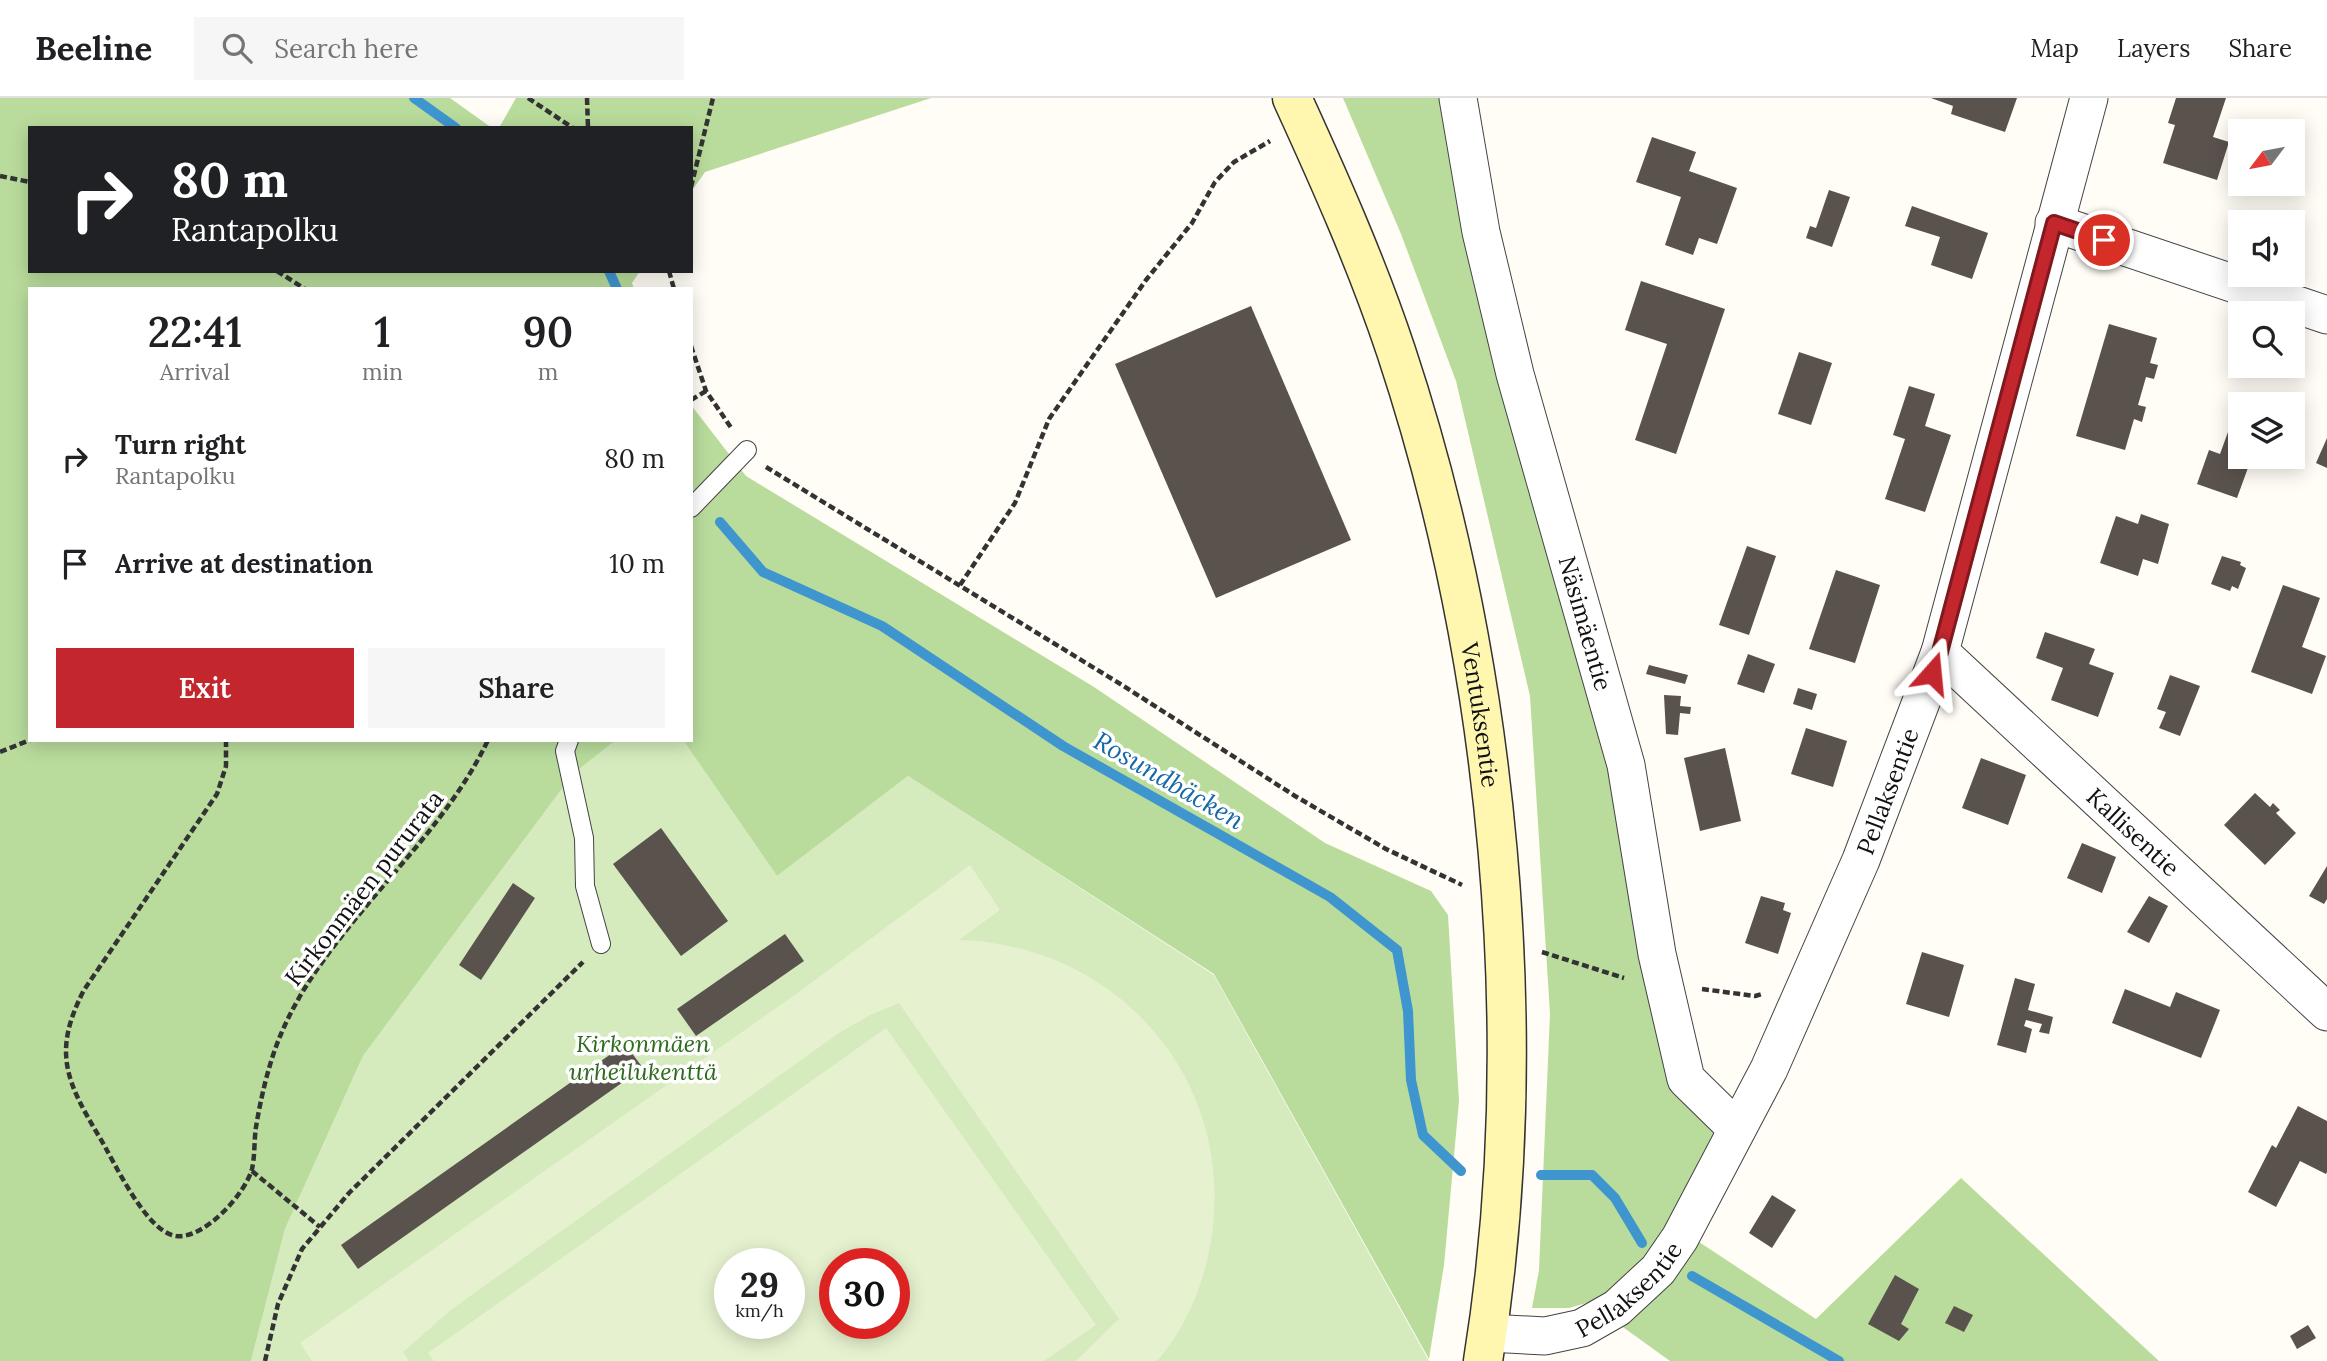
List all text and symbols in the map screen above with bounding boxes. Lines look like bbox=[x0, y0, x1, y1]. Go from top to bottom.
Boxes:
search box bbox=[194, 17, 684, 80]
text: Beeline bbox=[35, 27, 152, 69]
icon: search bbox=[218, 29, 256, 67]
text: Search here bbox=[274, 32, 419, 65]
text: Map bbox=[2030, 33, 2079, 64]
text: Layers bbox=[2117, 33, 2190, 64]
text: Share bbox=[2228, 33, 2292, 64]
north arrow bbox=[2228, 119, 2305, 196]
map controls bbox=[2228, 119, 2305, 469]
text: 80 m bbox=[171, 148, 288, 210]
icon: right bbox=[56, 154, 147, 245]
text: Rantapolku bbox=[171, 209, 338, 250]
pin bbox=[2074, 210, 2134, 270]
button: sound bbox=[2228, 210, 2305, 287]
icon: arrive bbox=[2085, 221, 2123, 259]
button: search bbox=[2228, 301, 2305, 378]
text: 22:41 bbox=[148, 305, 242, 359]
text: 1 bbox=[374, 305, 391, 359]
text: 90 bbox=[523, 305, 573, 359]
text: Arrival bbox=[160, 357, 230, 386]
text: min bbox=[362, 357, 403, 386]
text: m bbox=[538, 357, 558, 386]
button: layers bbox=[2228, 392, 2305, 469]
text: Turn right bbox=[115, 428, 246, 461]
icon: right bbox=[56, 440, 94, 478]
text: 80 m bbox=[604, 442, 665, 475]
text: Rantapolku bbox=[115, 461, 235, 490]
icon: arrive bbox=[56, 545, 94, 583]
text: Arrive at destination bbox=[115, 547, 373, 580]
text: 10 m bbox=[609, 547, 665, 580]
street label: Näsimäentie bbox=[1552, 552, 1620, 694]
position arrow bbox=[1895, 636, 1969, 710]
street label: Ventuksentie bbox=[1454, 639, 1507, 789]
button: Exit bbox=[56, 648, 354, 728]
button: Share bbox=[368, 648, 665, 728]
street label: Pellaksentie bbox=[1849, 723, 1925, 859]
water label: Rosundbäcken bbox=[1088, 724, 1250, 836]
street label: Kallisentie bbox=[2080, 781, 2186, 883]
street label: Kirkonmäen pururata bbox=[278, 784, 450, 992]
park label: Kirkonmäen urheilukenttä bbox=[569, 1028, 718, 1087]
street label: Pellaksentie bbox=[1569, 1235, 1689, 1344]
speed limit sign: 30 bbox=[819, 1248, 910, 1339]
text: 29 bbox=[740, 1262, 779, 1307]
text: km/h bbox=[735, 1299, 784, 1322]

